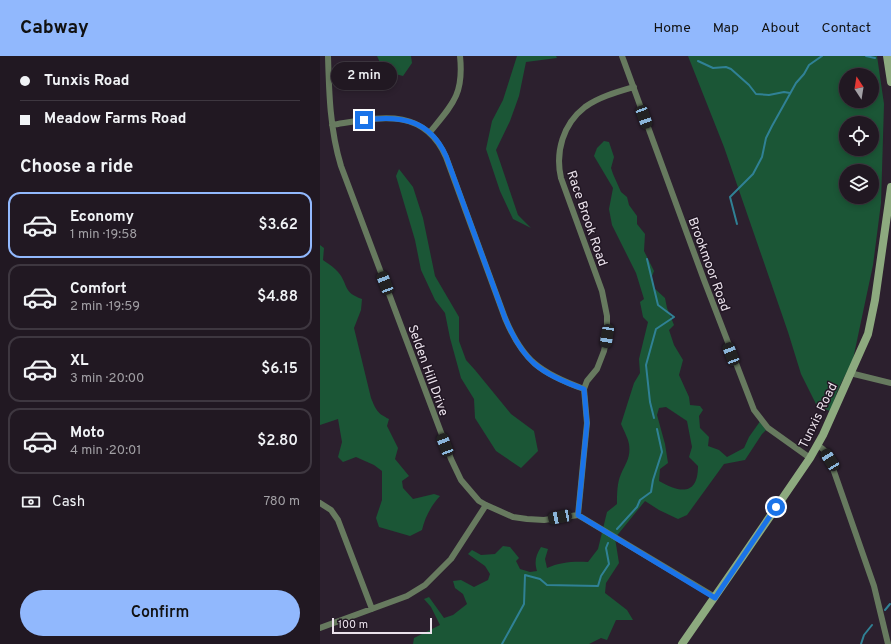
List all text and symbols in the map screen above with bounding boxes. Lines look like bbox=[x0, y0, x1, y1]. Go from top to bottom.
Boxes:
text: Cabway bbox=[20, 16, 89, 40]
text: Home bbox=[654, 20, 691, 37]
text: Map bbox=[713, 20, 739, 37]
text: About bbox=[761, 20, 800, 37]
text: Contact bbox=[822, 20, 871, 37]
callout: 2 min bbox=[331, 62, 397, 90]
text: 2 min bbox=[347, 68, 381, 84]
north arrow bbox=[839, 68, 879, 108]
map controls bbox=[839, 68, 879, 204]
text: Tunxis Road bbox=[44, 72, 130, 91]
car bbox=[634, 104, 654, 130]
text: Meadow Farms Road bbox=[44, 110, 186, 129]
route end bbox=[355, 111, 373, 129]
button: locate bbox=[839, 116, 879, 156]
text: Choose a ride bbox=[20, 156, 133, 179]
button: layers bbox=[839, 164, 879, 204]
street label: Race Brook Road bbox=[562, 169, 610, 269]
icon: car bbox=[22, 207, 58, 243]
text: Economy bbox=[70, 208, 134, 227]
street label: Brookmoor Road bbox=[684, 215, 733, 314]
text: $3.62 bbox=[258, 216, 298, 235]
text: 1 min · 19:58 bbox=[70, 227, 137, 243]
car bbox=[375, 270, 395, 296]
icon: car bbox=[22, 279, 58, 315]
text: Comfort bbox=[70, 280, 127, 299]
text: $4.88 bbox=[257, 288, 298, 307]
text: 2 min · 19:59 bbox=[70, 299, 140, 315]
street label: Selden Hill Drive bbox=[403, 323, 451, 418]
car bbox=[599, 323, 615, 349]
car bbox=[721, 341, 741, 367]
icon: car bbox=[22, 351, 58, 387]
text: XL bbox=[70, 352, 88, 371]
text: $6.15 bbox=[261, 360, 298, 379]
text: 3 min · 20:00 bbox=[70, 371, 144, 387]
street label: Tunxis Road bbox=[796, 380, 842, 451]
icon: car bbox=[22, 423, 58, 459]
text: Moto bbox=[70, 424, 105, 443]
text: $2.80 bbox=[257, 432, 298, 451]
car bbox=[435, 432, 455, 458]
text: 4 min · 20:01 bbox=[70, 443, 141, 459]
car bbox=[819, 447, 841, 473]
icon: cash bbox=[20, 491, 42, 513]
text: Cash bbox=[52, 493, 85, 512]
text: 780 m bbox=[263, 494, 300, 510]
route start bbox=[767, 498, 785, 516]
car bbox=[547, 509, 573, 525]
button: Confirm bbox=[20, 590, 300, 636]
scale bar bbox=[332, 616, 432, 635]
text: 100 m bbox=[338, 618, 368, 632]

